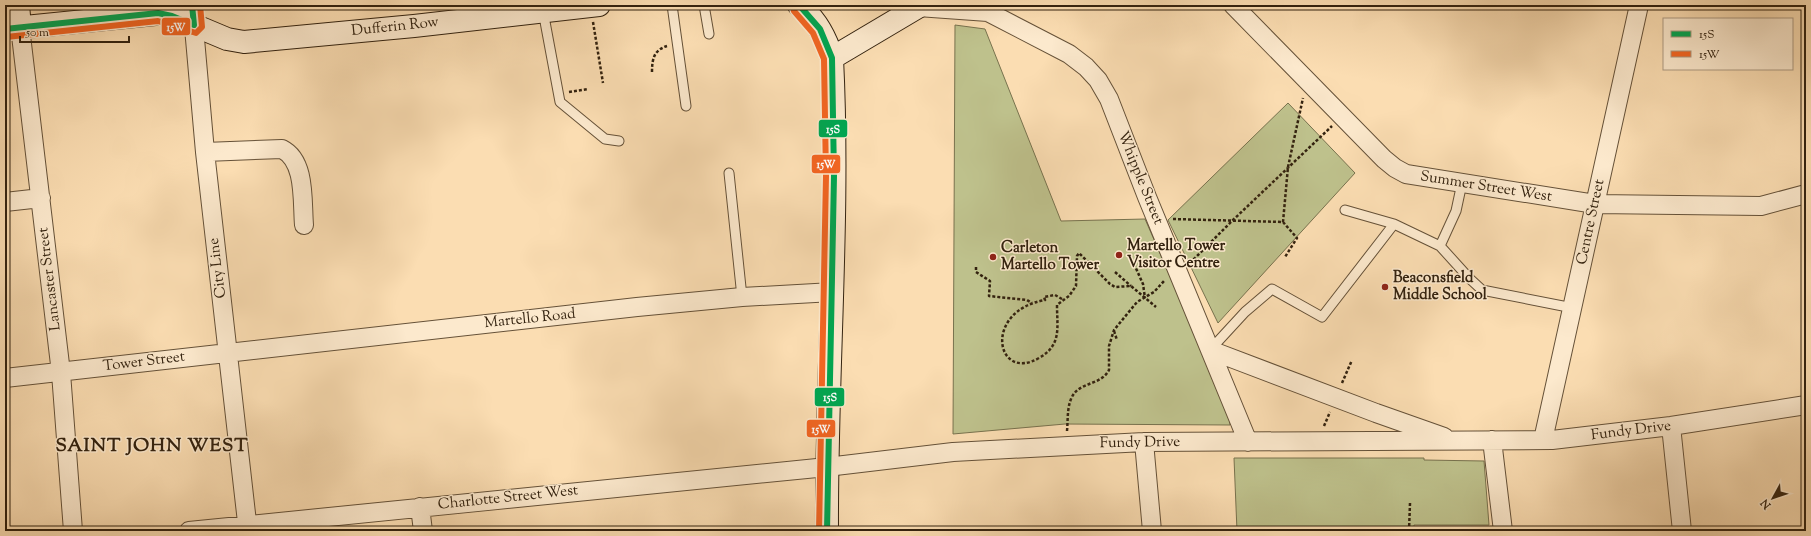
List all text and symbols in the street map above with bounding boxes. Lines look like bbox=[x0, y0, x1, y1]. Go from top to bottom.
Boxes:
street label: Dufferin Row bbox=[350, 12, 440, 42]
line badge: 15W bbox=[161, 17, 191, 36]
scale bar bbox=[20, 18, 129, 44]
legend bbox=[1663, 18, 1793, 70]
text: 15W bbox=[166, 20, 186, 36]
text: 50 m bbox=[25, 24, 49, 42]
text: 15S bbox=[1699, 26, 1714, 44]
text: 15W bbox=[1699, 46, 1720, 64]
line badge: 15S bbox=[818, 119, 848, 138]
text: 15S bbox=[825, 122, 840, 138]
street label: Whipple Street bbox=[1112, 128, 1168, 228]
line badge: 15W bbox=[811, 154, 841, 174]
text: 15W bbox=[816, 157, 836, 173]
street label: Summer Street West bbox=[1419, 166, 1553, 208]
street label: Centre Street bbox=[1572, 177, 1610, 267]
street label: Lancaster Street bbox=[33, 226, 67, 332]
place label: Martello Tower Visitor Centre bbox=[1127, 236, 1226, 274]
street label: City Line bbox=[204, 237, 232, 299]
place label: Carleton Martello Tower bbox=[1001, 238, 1100, 276]
marker: Martello Tower Visitor Centre bbox=[1114, 250, 1124, 260]
marker: Carleton Martello Tower bbox=[988, 252, 998, 262]
place label: Beaconsfield Middle School bbox=[1393, 268, 1488, 306]
marker: Beaconsfield Middle School bbox=[1380, 282, 1390, 292]
street label: Martello Road bbox=[483, 304, 577, 334]
street label: Tower Street bbox=[102, 347, 186, 377]
line badge: 15S bbox=[814, 387, 845, 407]
text: 15S bbox=[822, 390, 837, 406]
street label: Fundy Drive bbox=[1590, 416, 1672, 446]
line badge: 15W bbox=[806, 419, 836, 438]
text: 15W bbox=[811, 422, 831, 438]
street label: Fundy Drive bbox=[1100, 432, 1180, 454]
district label: SAINT JOHN WEST bbox=[55, 433, 249, 460]
north arrow bbox=[1753, 478, 1793, 518]
street label: Charlotte Street West bbox=[437, 480, 579, 516]
text: N bbox=[1757, 495, 1776, 513]

